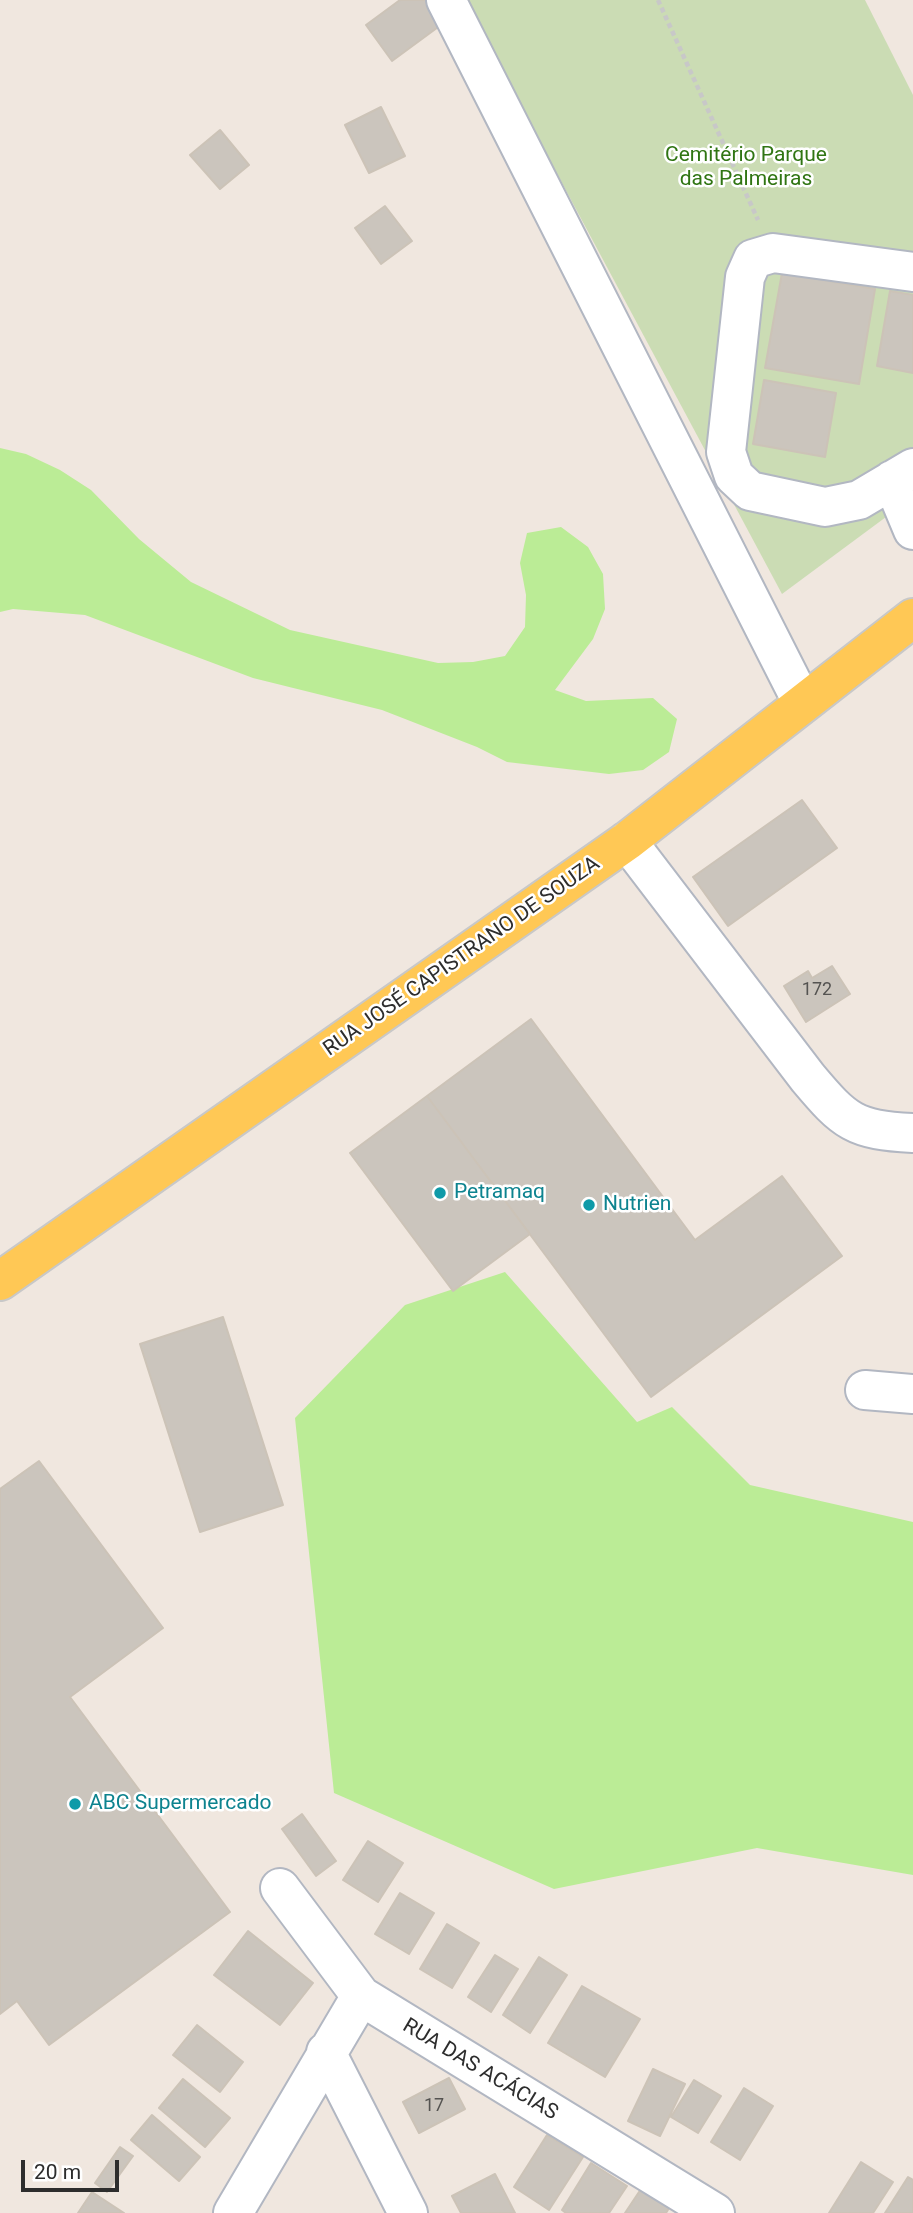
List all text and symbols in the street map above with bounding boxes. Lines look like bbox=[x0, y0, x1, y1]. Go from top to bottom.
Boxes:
park label: Cemitério Parque das Palmeiras bbox=[665, 143, 827, 193]
street label: RUA JOSÉ CAPISTRANO DE SOUZA bbox=[319, 852, 605, 1062]
house number: 172 bbox=[802, 979, 832, 1001]
place label: Petramaq bbox=[454, 1180, 545, 1206]
marker: Petramaq bbox=[432, 1185, 448, 1201]
place label: Nutrien bbox=[603, 1192, 671, 1218]
marker: Nutrien bbox=[581, 1197, 597, 1213]
place label: ABC Supermercado bbox=[89, 1791, 271, 1817]
marker: ABC Supermercado bbox=[67, 1796, 83, 1812]
street label: RUA DAS ACÁCIAS bbox=[398, 2014, 562, 2126]
house number: 17 bbox=[424, 2095, 444, 2117]
scale bar bbox=[24, 2146, 122, 2190]
text: 20 m bbox=[34, 2160, 81, 2184]

